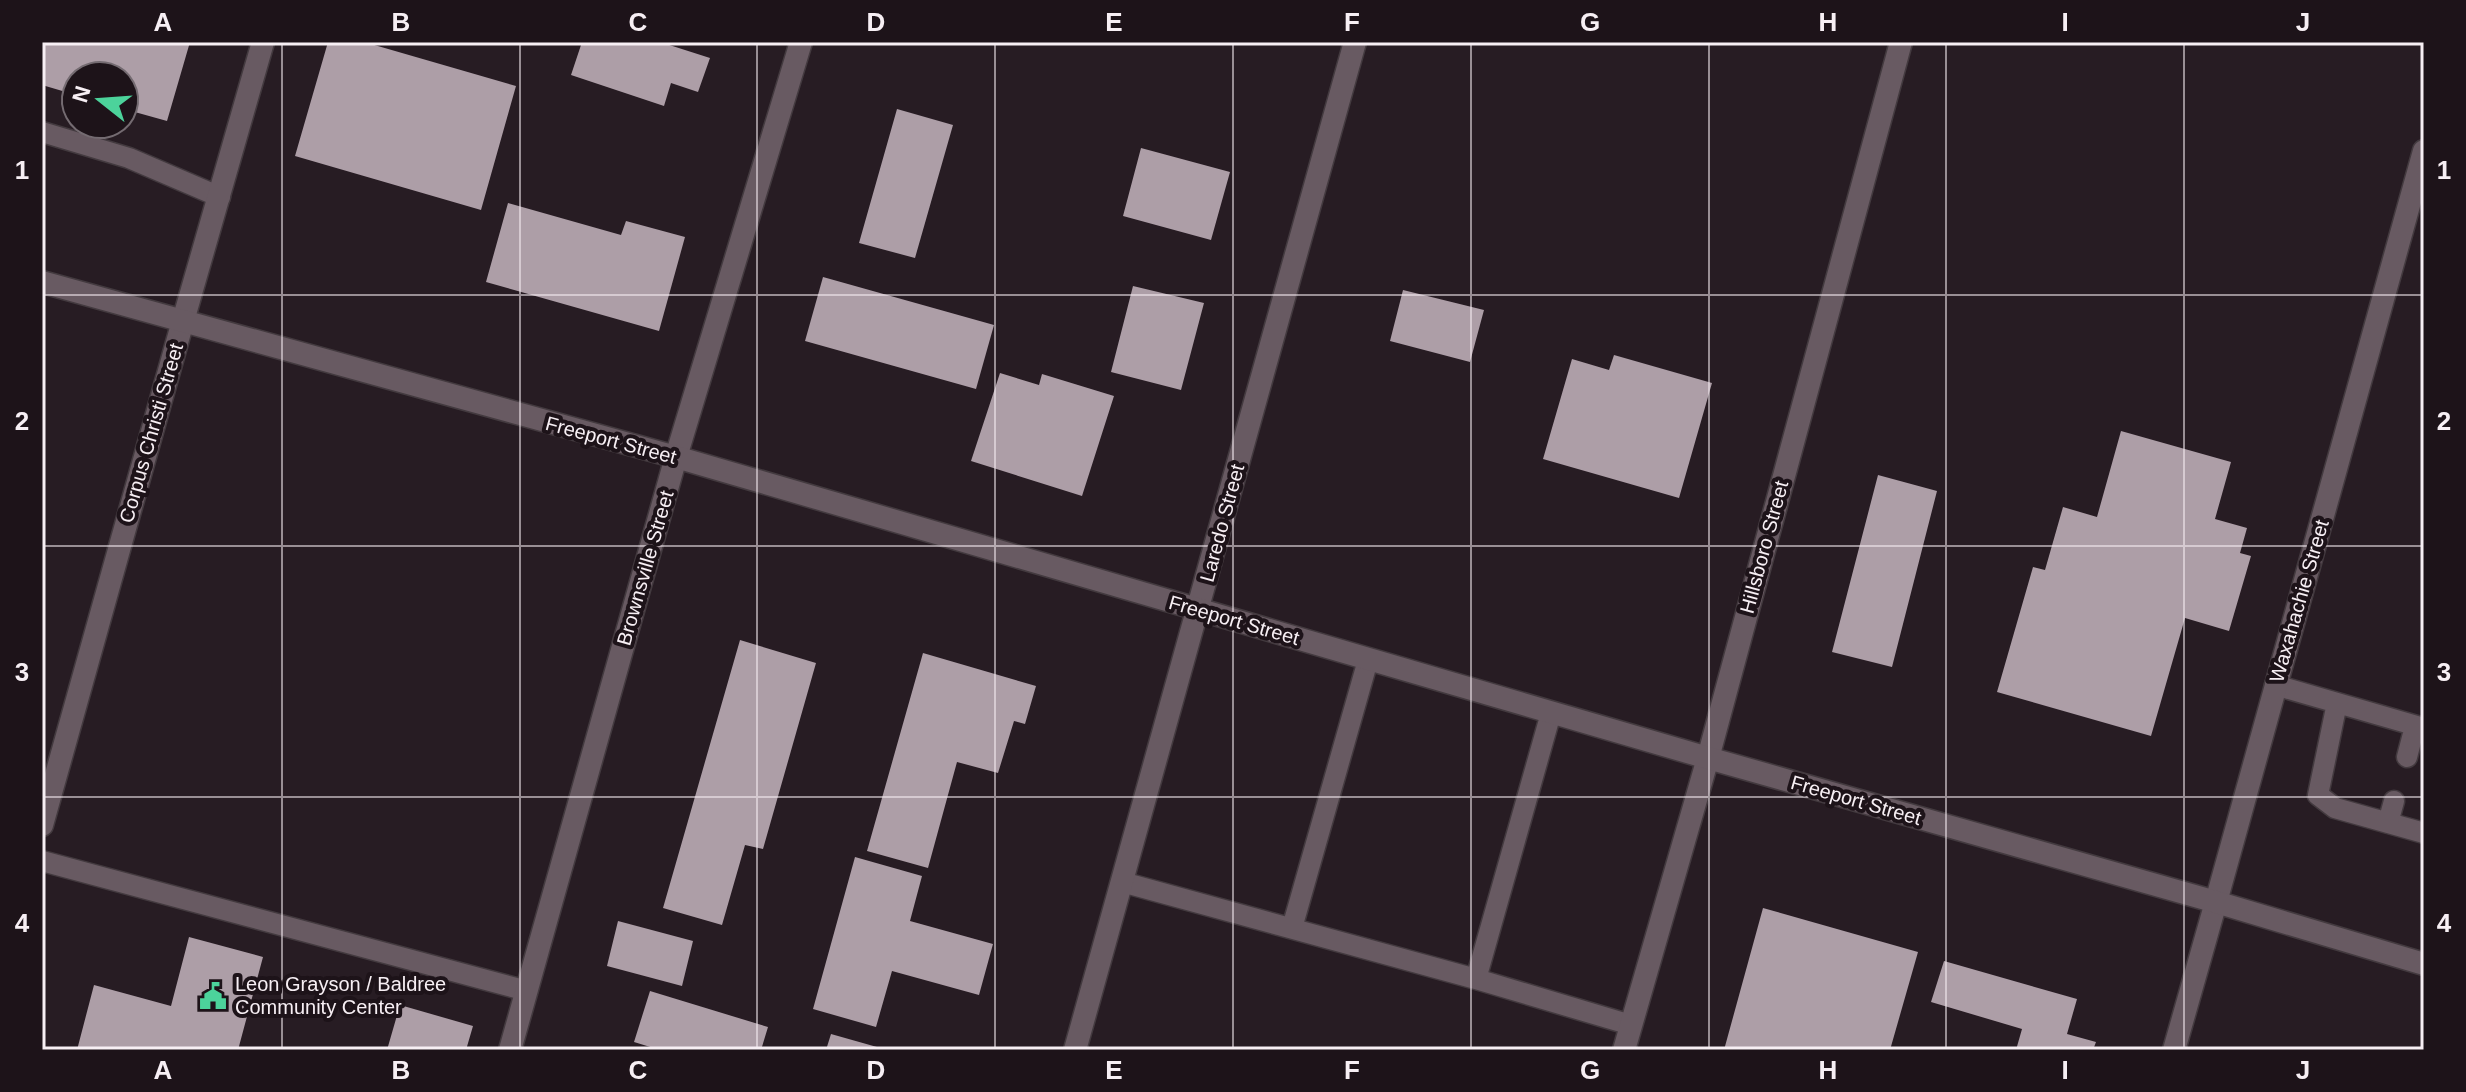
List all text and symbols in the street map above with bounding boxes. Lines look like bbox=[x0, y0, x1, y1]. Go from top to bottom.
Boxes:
text: A bbox=[154, 7, 173, 37]
text: B bbox=[392, 7, 410, 37]
text: C bbox=[629, 7, 648, 37]
text: D bbox=[867, 7, 885, 37]
text: E bbox=[1105, 7, 1123, 37]
text: F bbox=[1344, 7, 1360, 37]
text: G bbox=[1580, 7, 1600, 37]
text: H bbox=[1819, 7, 1837, 37]
text: I bbox=[2061, 7, 2069, 37]
text: J bbox=[2296, 7, 2310, 37]
north arrow bbox=[60, 60, 140, 140]
text: N bbox=[67, 83, 96, 106]
text: 1 bbox=[15, 155, 29, 185]
text: 1 bbox=[2437, 155, 2451, 185]
street label: Corpus Christi Street bbox=[115, 340, 187, 525]
text: 2 bbox=[15, 406, 29, 436]
text: 2 bbox=[2437, 406, 2451, 436]
street label: Freeport Street bbox=[543, 412, 679, 468]
street label: Laredo Street bbox=[1196, 461, 1248, 584]
street label: Hillsboro Street bbox=[1736, 478, 1792, 616]
street label: Brownsville Street bbox=[612, 488, 678, 648]
street label: Waxahachie Street bbox=[2265, 517, 2333, 685]
street label: Freeport Street bbox=[1166, 591, 1302, 649]
text: 3 bbox=[15, 657, 29, 687]
text: 3 bbox=[2437, 657, 2451, 687]
street label: Freeport Street bbox=[1788, 771, 1924, 829]
text: 4 bbox=[15, 908, 30, 938]
text: 4 bbox=[2437, 908, 2452, 938]
place label: Leon Grayson / Baldree Community Center bbox=[235, 973, 446, 1018]
public building icon: Leon Grayson / Baldree Community Center bbox=[198, 981, 228, 1011]
text: A bbox=[154, 1055, 173, 1085]
text: B bbox=[392, 1055, 410, 1085]
text: C bbox=[629, 1055, 648, 1085]
text: D bbox=[867, 1055, 885, 1085]
text: E bbox=[1105, 1055, 1123, 1085]
text: F bbox=[1344, 1055, 1360, 1085]
text: G bbox=[1580, 1055, 1600, 1085]
text: H bbox=[1819, 1055, 1837, 1085]
text: I bbox=[2061, 1055, 2069, 1085]
text: J bbox=[2296, 1055, 2310, 1085]

